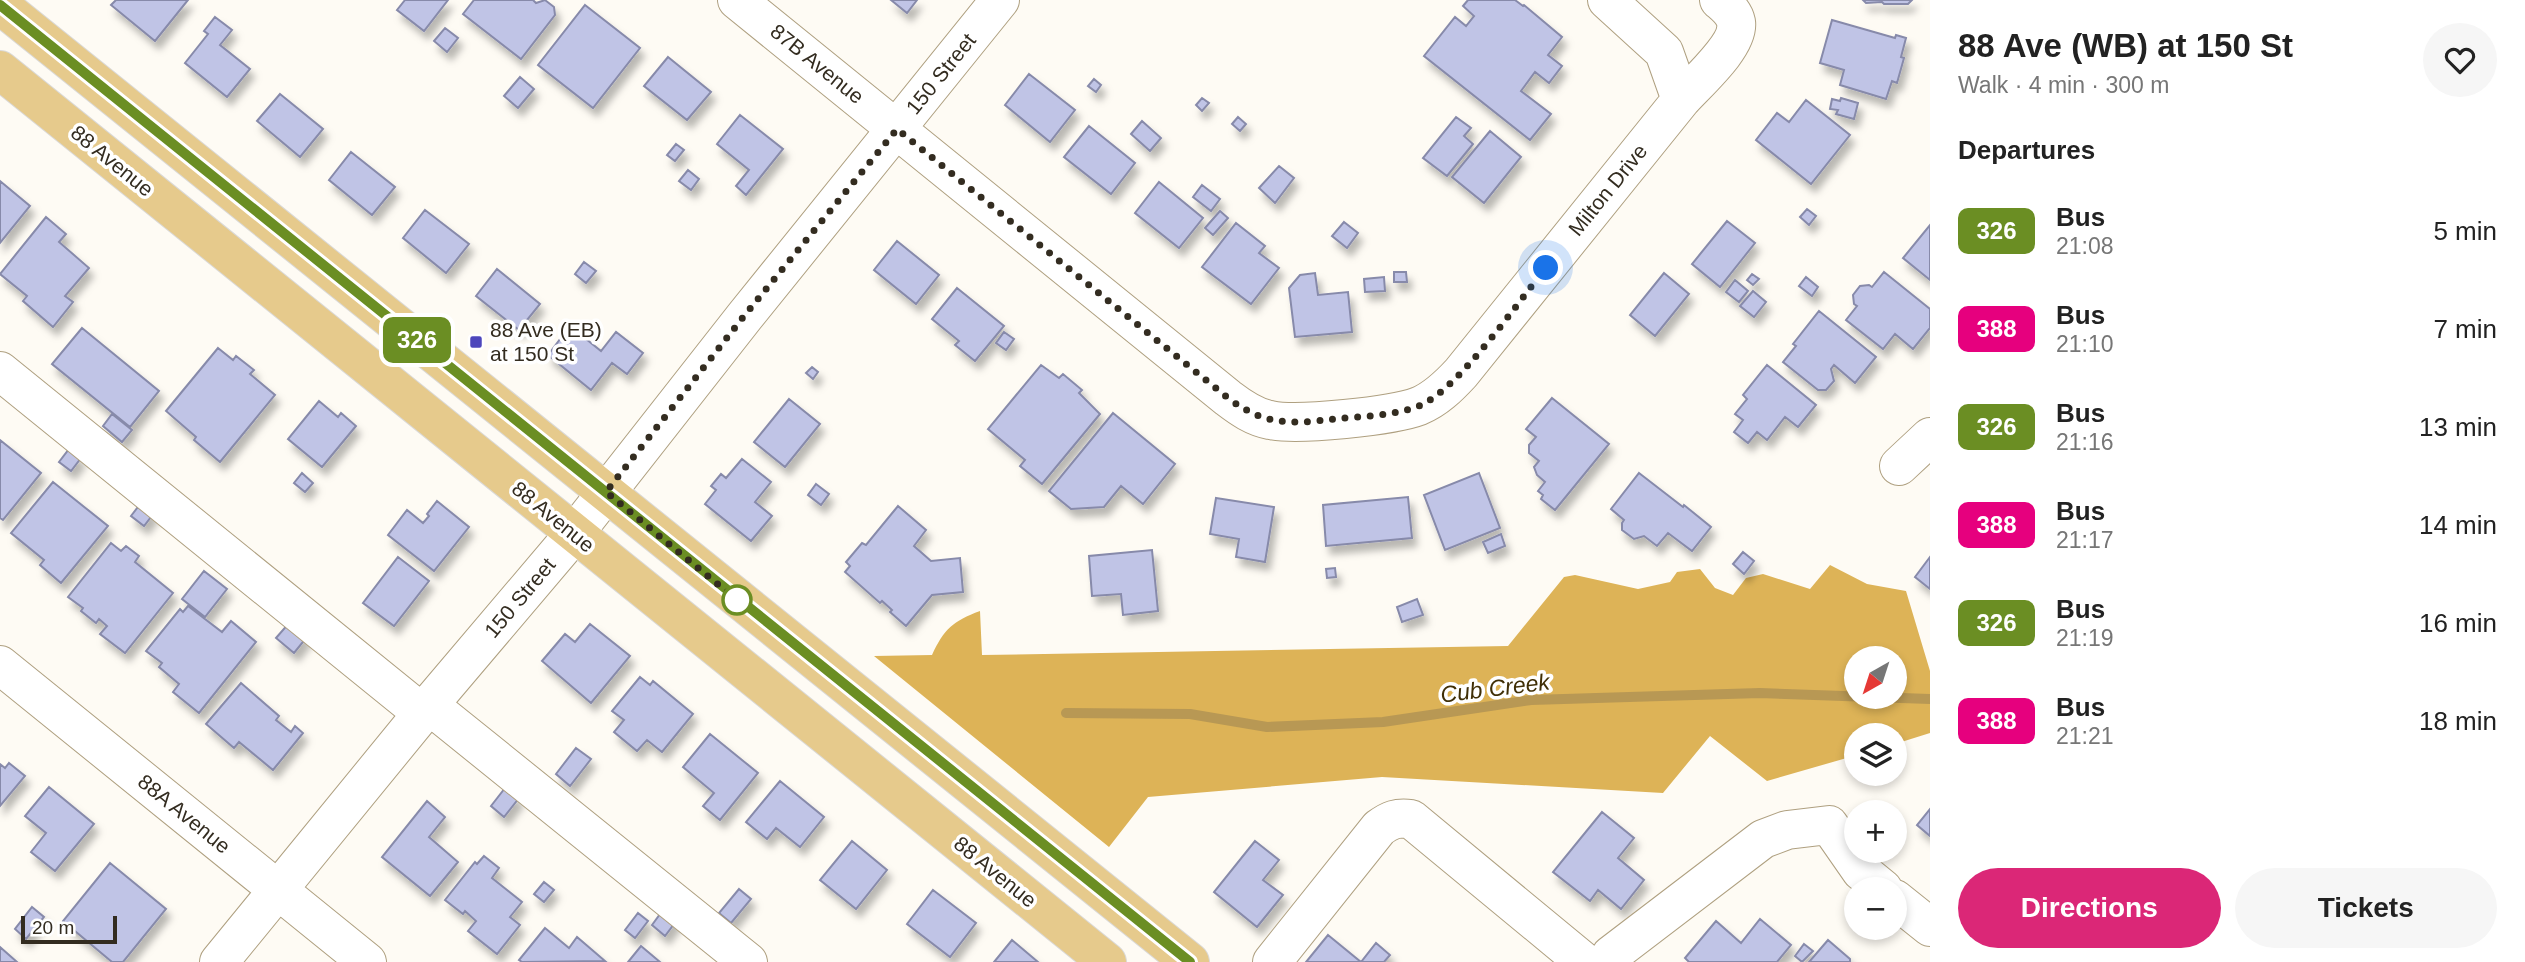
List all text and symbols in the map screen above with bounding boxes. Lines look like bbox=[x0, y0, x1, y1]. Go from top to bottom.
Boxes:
street label: 87B Avenue bbox=[766, 19, 868, 108]
button: heart bbox=[2423, 23, 2497, 97]
text: 88 Ave (WB) at 150 St bbox=[1958, 27, 2293, 64]
street label: 150 Street bbox=[901, 29, 980, 119]
text: Walk · 4 min · 300 m bbox=[1958, 72, 2169, 98]
street label: 88 Avenue bbox=[67, 121, 158, 201]
text: Departures bbox=[1958, 135, 2095, 165]
street label: Milton Drive bbox=[1564, 139, 1651, 240]
text: Bus bbox=[2056, 202, 2105, 232]
text: 5 min bbox=[2433, 216, 2497, 246]
text: 326 bbox=[1976, 217, 2017, 244]
text: 21:08 bbox=[2056, 233, 2114, 259]
your location bbox=[1528, 250, 1563, 285]
text: Bus bbox=[2056, 300, 2105, 330]
text: 7 min bbox=[2433, 314, 2497, 344]
text: 388 bbox=[1976, 315, 2017, 342]
line badge: 326 bbox=[377, 317, 457, 363]
place label: 88 Ave (EB) at 150 St bbox=[490, 318, 602, 365]
text: 326 bbox=[397, 326, 437, 353]
text: 21:10 bbox=[2056, 331, 2114, 357]
marker: 88 Ave (EB) at 150 St bbox=[468, 334, 484, 350]
text: Bus bbox=[2056, 398, 2105, 428]
text: 13 min bbox=[2419, 412, 2497, 442]
text: 326 bbox=[1976, 413, 2017, 440]
text: 21:16 bbox=[2056, 429, 2114, 455]
street label: 88 Avenue bbox=[508, 477, 599, 557]
text: Bus bbox=[2056, 496, 2105, 526]
text: 14 min bbox=[2419, 510, 2497, 540]
text: 388 bbox=[1976, 511, 2017, 538]
text: 21:17 bbox=[2056, 527, 2114, 553]
street label: 150 Street bbox=[480, 553, 560, 642]
unlabelled marker bbox=[722, 585, 752, 615]
text: Bus bbox=[2056, 594, 2105, 624]
text: 16 min bbox=[2419, 608, 2497, 638]
text: 326 bbox=[1976, 609, 2017, 636]
text: 21:19 bbox=[2056, 625, 2114, 651]
north arrow bbox=[1844, 646, 1908, 709]
map controls bbox=[1844, 646, 1907, 940]
water label: Cub Creek bbox=[1439, 668, 1553, 708]
text: Bus bbox=[2056, 692, 2105, 722]
text: 18 min bbox=[2419, 706, 2497, 736]
text: 388 bbox=[1976, 707, 2017, 734]
button: layers bbox=[1844, 723, 1907, 786]
text: 21:21 bbox=[2056, 723, 2114, 749]
street label: 88A Avenue bbox=[134, 770, 235, 858]
button: + bbox=[1844, 800, 1907, 863]
street label: 88 Avenue bbox=[950, 832, 1041, 912]
button: Directions bbox=[1958, 868, 2221, 948]
button: Tickets bbox=[2235, 868, 2497, 948]
button: − bbox=[1844, 877, 1907, 940]
scale bar bbox=[21, 913, 117, 945]
text: 20 m bbox=[32, 917, 74, 938]

